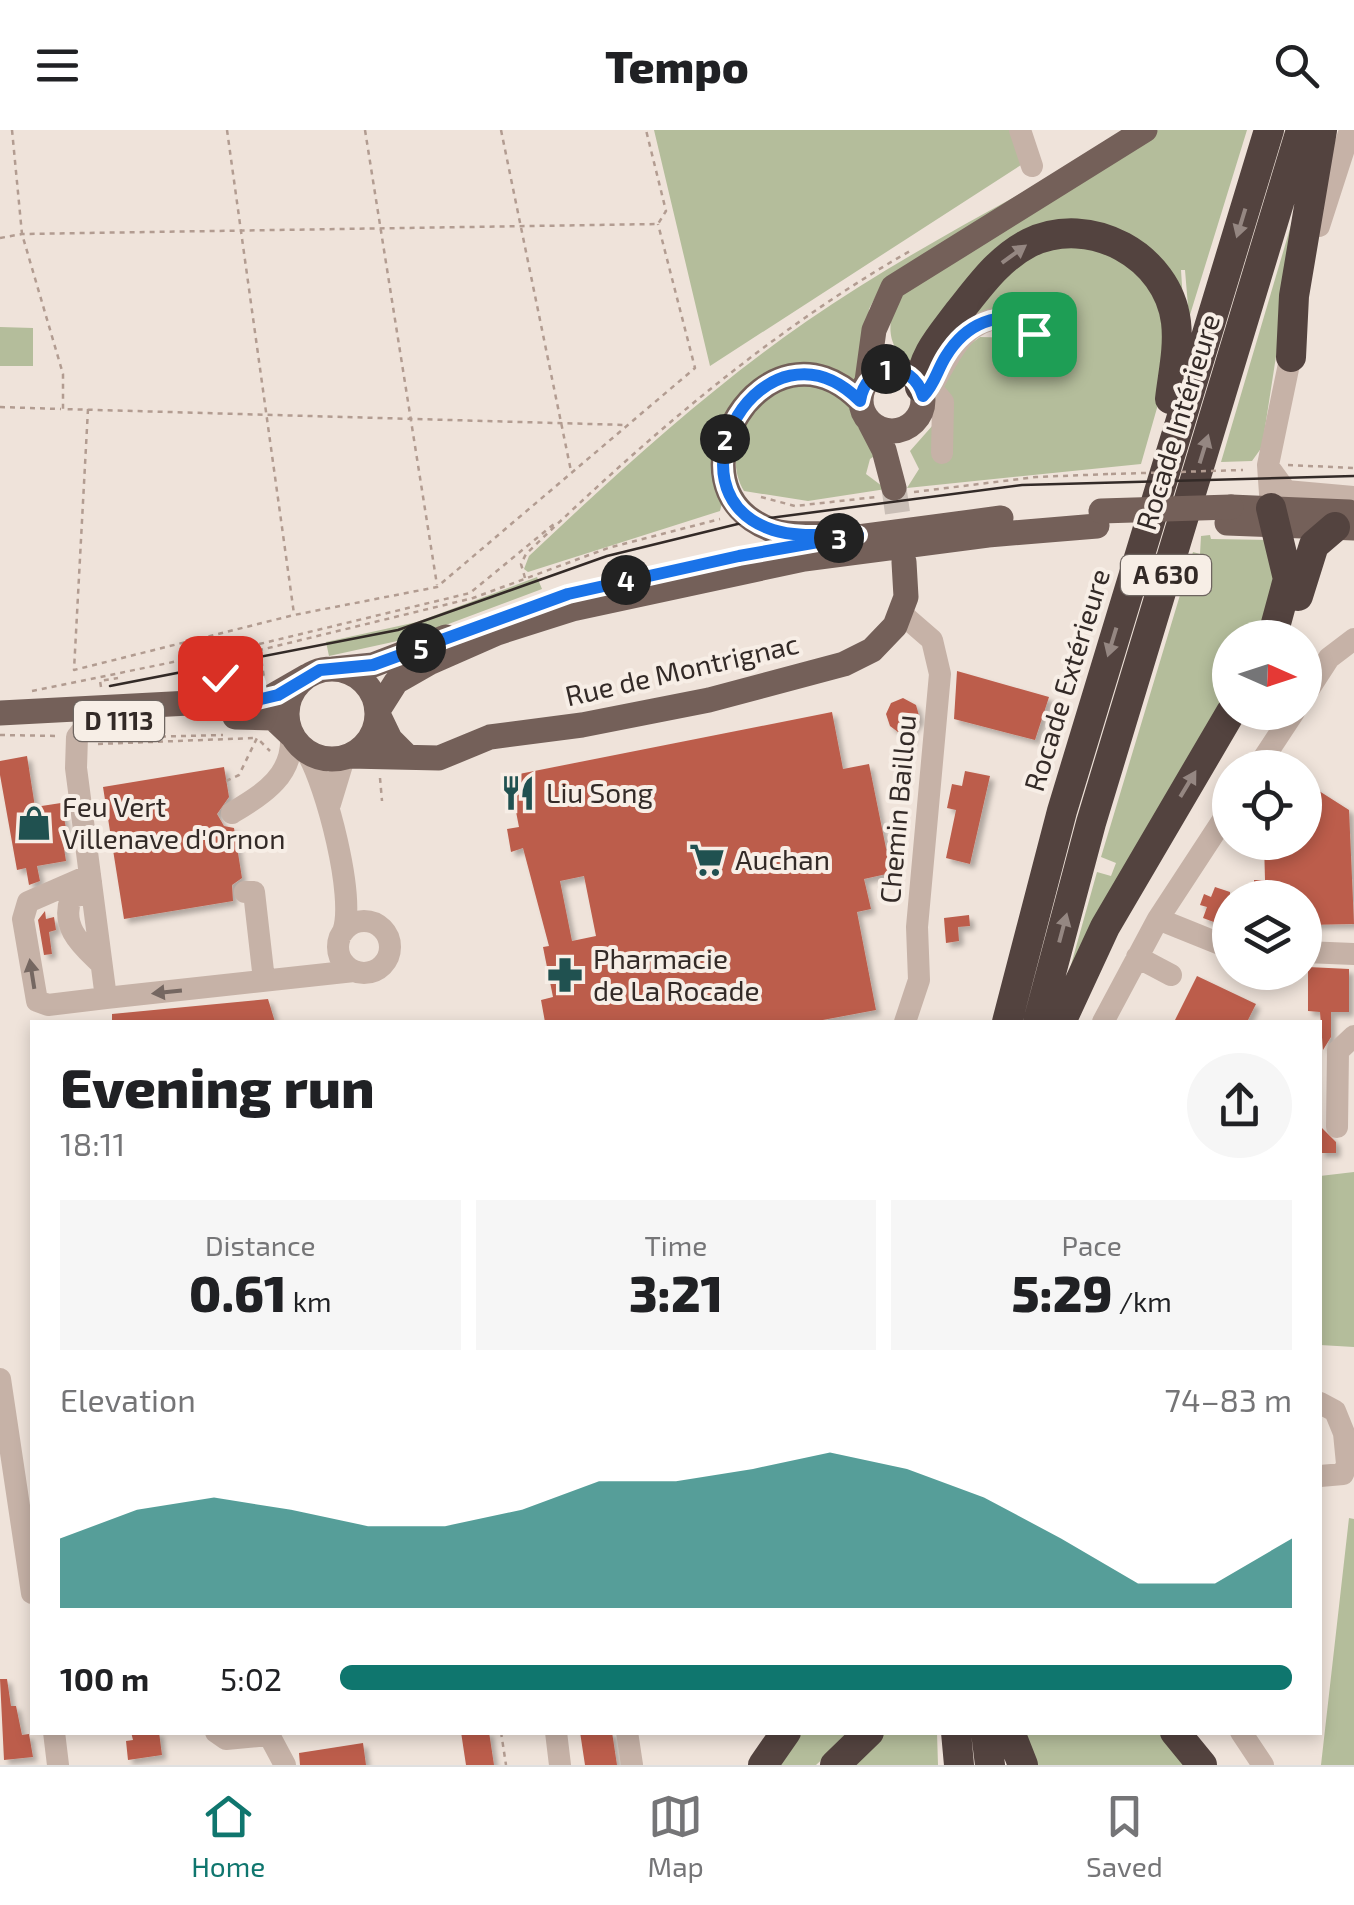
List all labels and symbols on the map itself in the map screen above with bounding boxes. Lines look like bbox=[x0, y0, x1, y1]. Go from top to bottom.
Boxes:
one-way arrow bbox=[1233, 209, 1248, 239]
one-way arrow bbox=[1001, 245, 1027, 264]
pin bbox=[992, 292, 1077, 377]
street label: Rocade Intérieure bbox=[1128, 310, 1226, 534]
pin: 1 bbox=[861, 344, 911, 394]
pin: 2 bbox=[700, 414, 750, 464]
one-way arrow bbox=[1197, 433, 1212, 464]
pin: 3 bbox=[814, 513, 864, 563]
pin: 4 bbox=[601, 555, 651, 605]
road number: A 630 bbox=[1121, 555, 1211, 595]
street label: Rocade Extérieure bbox=[1016, 564, 1116, 795]
north arrow bbox=[1212, 620, 1322, 730]
pin: 5 bbox=[396, 623, 446, 673]
street label: Rue de Montrignac bbox=[562, 626, 802, 712]
one-way arrow bbox=[1104, 627, 1119, 658]
pin bbox=[178, 636, 263, 721]
road number: D 1113 bbox=[74, 701, 164, 741]
street label: Chemin Baillou bbox=[872, 713, 922, 905]
one-way arrow bbox=[1179, 770, 1196, 799]
restaurant icon: Liu Song bbox=[499, 774, 537, 812]
place label: Liu Song bbox=[546, 775, 653, 809]
place label: Feu Vert Villenave d'Ornon bbox=[62, 789, 286, 855]
shop icon: Feu Vert Villenave d'Ornon bbox=[15, 804, 53, 842]
supermarket icon: Auchan bbox=[688, 841, 726, 879]
place label: Auchan bbox=[735, 842, 830, 876]
one-way arrow bbox=[1055, 912, 1071, 943]
place label: Pharmacie de La Rocade bbox=[593, 941, 760, 1007]
pharmacy icon: Pharmacie de La Rocade bbox=[546, 956, 584, 994]
one-way arrow bbox=[24, 958, 39, 990]
one-way arrow bbox=[151, 985, 183, 1001]

